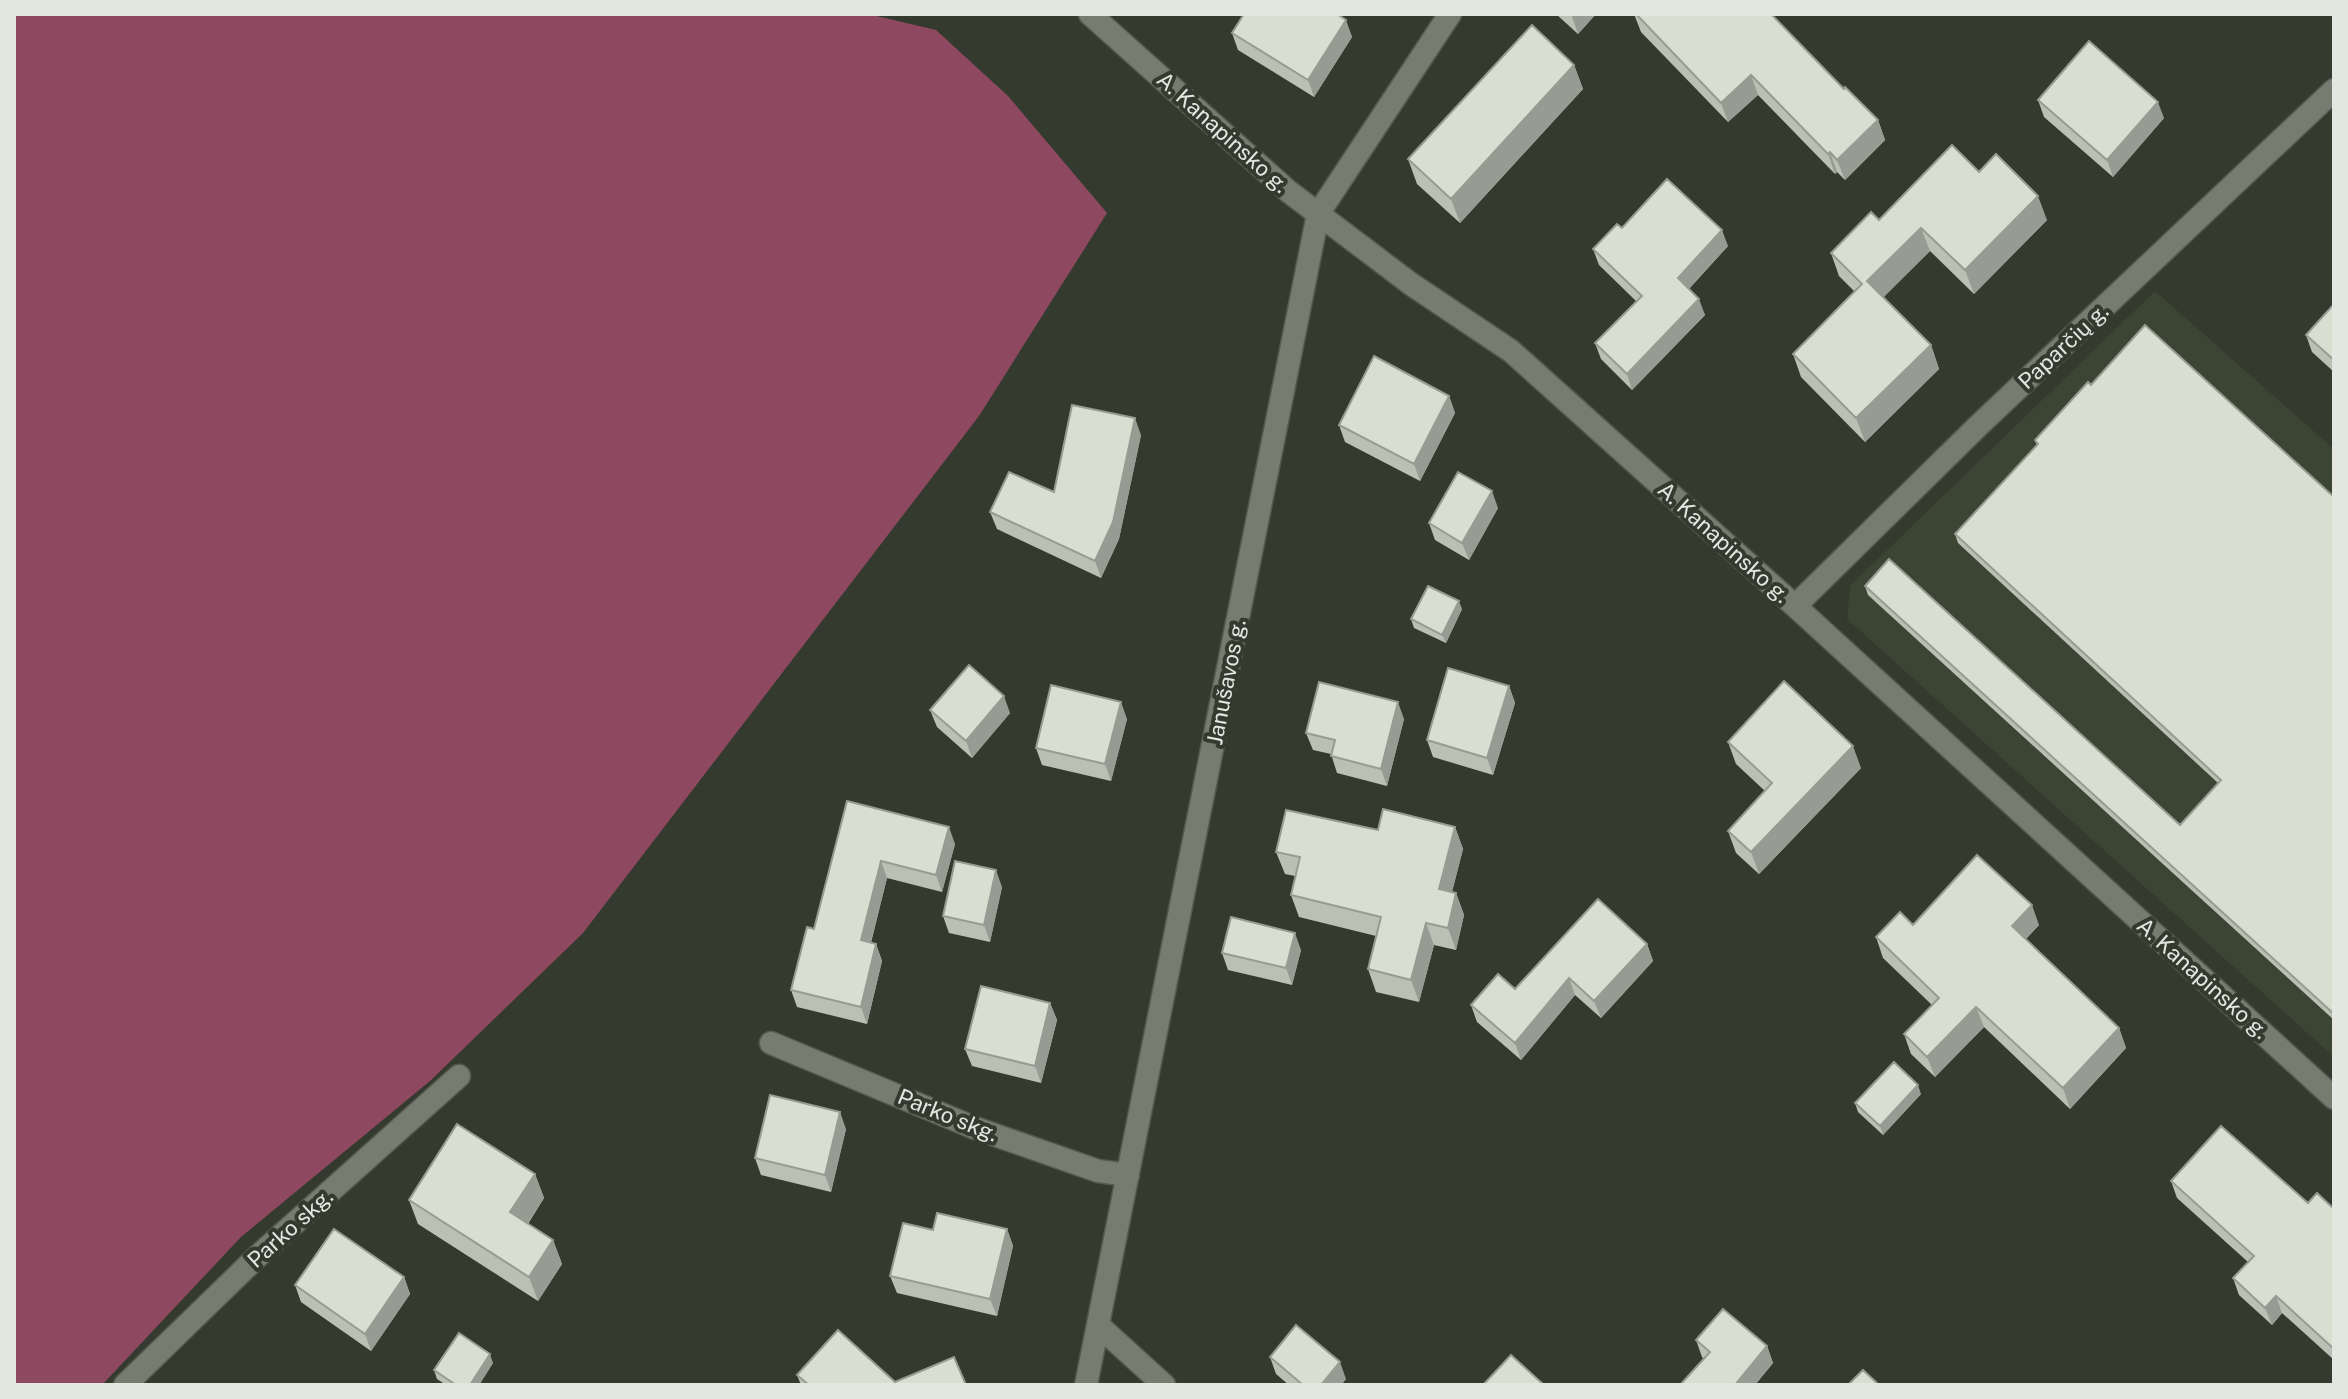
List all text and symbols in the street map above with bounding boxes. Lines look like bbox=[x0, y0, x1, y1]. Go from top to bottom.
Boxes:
street label: A. Kanapinsko g. bbox=[1152, 66, 1294, 198]
street label: Paparčių g. bbox=[2013, 298, 2113, 394]
street label: A. Kanapinsko g. bbox=[1653, 476, 1795, 608]
street label: Janušavos g. bbox=[1201, 617, 1251, 747]
street label: A. Kanapinsko g. bbox=[2132, 912, 2274, 1044]
street label: Parko skg. bbox=[894, 1083, 1002, 1147]
street label: Parko skg. bbox=[242, 1183, 338, 1273]

